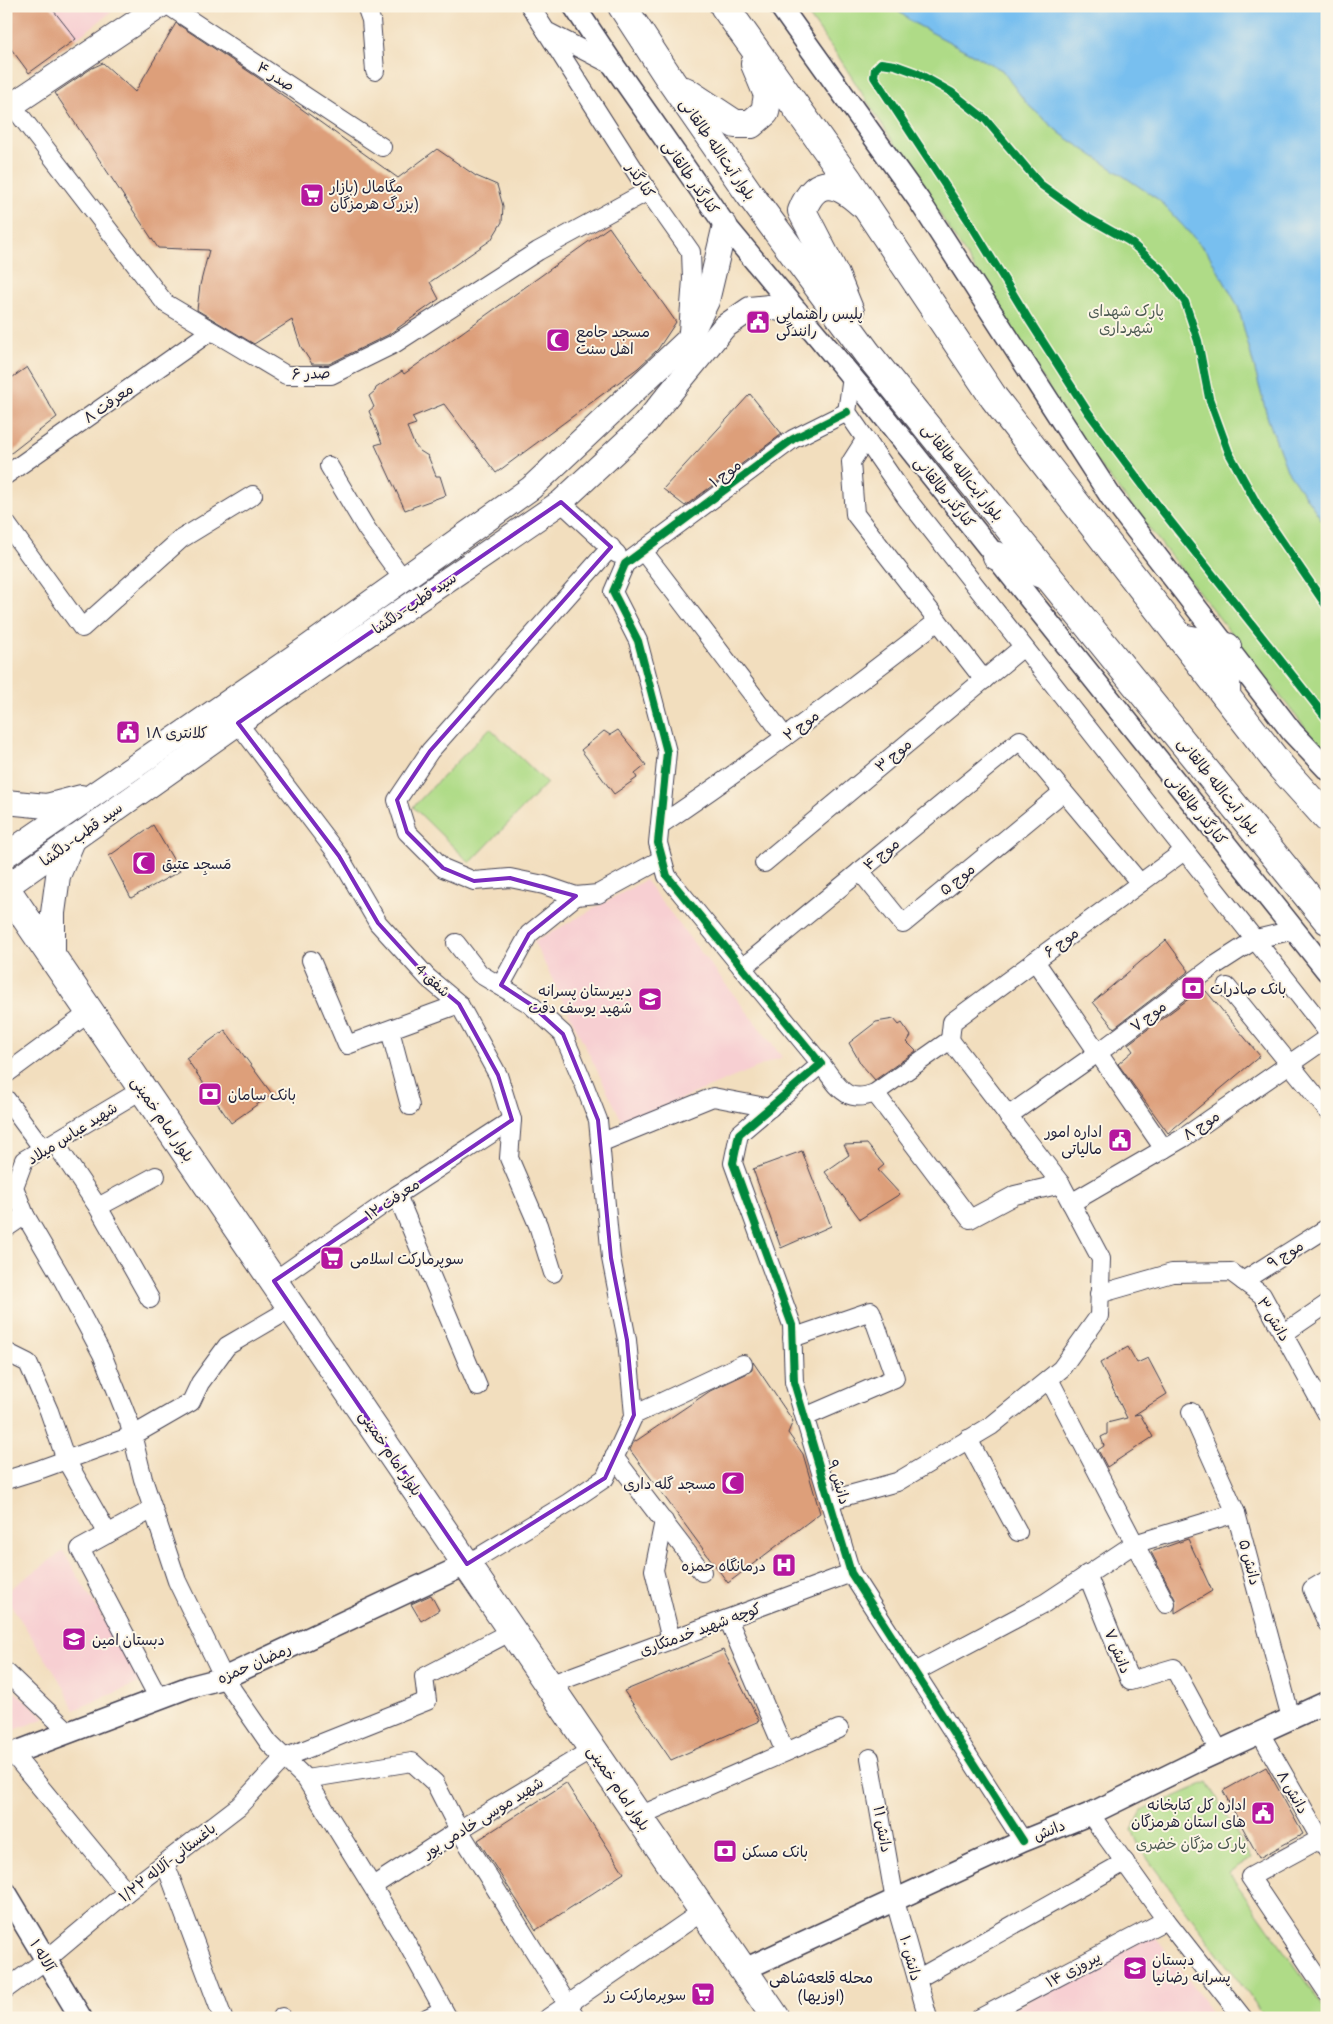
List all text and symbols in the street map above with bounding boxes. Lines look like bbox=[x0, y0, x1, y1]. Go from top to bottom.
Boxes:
street label: صدر ۴ bbox=[254, 57, 298, 95]
street label: بلوار آیت‌الله طالقانی bbox=[675, 94, 760, 204]
street label: کنارگذر طالقانی bbox=[658, 136, 724, 218]
street label: کنارگذر bbox=[622, 158, 659, 201]
place label: مگامال (بازار بزرگ هرمزگان) bbox=[329, 177, 419, 213]
supermarket icon: مگامال (بازار بزرگ هرمزگان) bbox=[299, 182, 325, 208]
park label: پارک شهدای شهرداری bbox=[1088, 301, 1164, 337]
place label: پلیس راهنمایی رانندگی bbox=[776, 304, 863, 341]
public building icon: پلیس راهنمایی رانندگی bbox=[745, 309, 771, 335]
place label: مسجد جامع اهل سنت bbox=[576, 322, 650, 358]
mosque icon: مسجد جامع اهل سنت bbox=[545, 327, 571, 353]
street label: صدر ۶ bbox=[291, 363, 331, 383]
street label: معرفت ۸ bbox=[79, 379, 137, 427]
street label: بلوار آیت‌الله طالقانی bbox=[917, 419, 1008, 525]
street label: کنارگذر طالقانی bbox=[910, 452, 980, 532]
street label: موج ۱ bbox=[705, 455, 745, 492]
street label: سید قطب-دلگشا bbox=[368, 568, 460, 638]
street label: موج ۲ bbox=[779, 705, 823, 745]
public building icon: کلانتری ۱۸ bbox=[115, 719, 141, 745]
place label: کلانتری ۱۸ bbox=[146, 723, 208, 742]
street label: بلوار آیت‌الله طالقانی bbox=[1173, 733, 1264, 839]
street label: موج ۳ bbox=[871, 734, 916, 777]
street label: کنارگذر طالقانی bbox=[1162, 769, 1232, 849]
street label: سید قطب-دلگشا bbox=[36, 798, 126, 870]
street label: موج ۴ bbox=[859, 834, 904, 875]
mosque icon: مَسجِد عتیق bbox=[131, 850, 157, 876]
place label: مَسجِد عتیق bbox=[162, 854, 232, 875]
street label: موج ۵ bbox=[935, 859, 979, 900]
street label: موج ۶ bbox=[1040, 923, 1083, 962]
street label: شفق 4 bbox=[412, 959, 454, 1001]
bank icon: بانک صادرات bbox=[1180, 975, 1206, 1001]
place label: بانک صادرات bbox=[1210, 979, 1287, 998]
place label: دبیرستان پسرانه شهید یوسف دقت bbox=[528, 981, 632, 1017]
school or university icon: دبیرستان پسرانه شهید یوسف دقت bbox=[637, 986, 663, 1012]
street label: موج ۷ bbox=[1126, 996, 1170, 1037]
street label: بلوار امام خمینی bbox=[126, 1073, 199, 1166]
bank icon: بانک سامان bbox=[197, 1081, 223, 1107]
place label: بانک سامان bbox=[228, 1085, 296, 1104]
street label: شهید عباس میلاد bbox=[23, 1098, 121, 1168]
street label: موج ۸ bbox=[1179, 1106, 1224, 1145]
place label: اداره امور مالیاتی bbox=[1044, 1122, 1102, 1159]
public building icon: اداره امور مالیاتی bbox=[1107, 1127, 1133, 1153]
street label: معرفت ۱۲ bbox=[361, 1174, 423, 1224]
street label: موج ۹ bbox=[1263, 1236, 1307, 1273]
supermarket icon: سوپرمارکت اسلامی bbox=[319, 1245, 345, 1271]
place label: سوپرمارکت اسلامی bbox=[350, 1249, 464, 1269]
street label: دانش ۳ bbox=[1253, 1293, 1295, 1345]
street label: بلوار امام خمینی bbox=[354, 1407, 427, 1500]
street label: دانش ۹ bbox=[823, 1457, 855, 1507]
mosque icon: مسجد گله داری bbox=[720, 1470, 746, 1496]
place label: مسجد گله داری bbox=[623, 1474, 716, 1493]
street label: دانش ۵ bbox=[1235, 1537, 1265, 1587]
hospital icon: درمانگاه حمزه bbox=[771, 1552, 797, 1578]
place label: درمانگاه حمزه bbox=[681, 1556, 766, 1575]
street label: کوچه شهید خدمتکاری bbox=[637, 1598, 764, 1661]
school or university icon: دبستان امین bbox=[61, 1626, 87, 1652]
street label: دانش ۷ bbox=[1100, 1626, 1136, 1676]
place label: دبستان امین bbox=[92, 1630, 165, 1649]
street label: رمضان حمزه bbox=[214, 1638, 294, 1688]
street label: بلوار امام خمینی bbox=[582, 1742, 655, 1835]
street label: دانش ۸ bbox=[1273, 1767, 1313, 1817]
street label: شهید موسی خادمی پور bbox=[418, 1772, 547, 1863]
place label: اداره کل کتابخانه های استان هرمزگان bbox=[1131, 1795, 1246, 1831]
public building icon: اداره کل کتابخانه های استان هرمزگان bbox=[1250, 1800, 1276, 1826]
street label: دانش ۱۱ bbox=[870, 1804, 896, 1854]
street label: دانش bbox=[1030, 1815, 1068, 1845]
street label: باغستانی-آلاله ۱/۲۲ bbox=[115, 1818, 220, 1907]
park label: پارک مژگان خضری bbox=[1136, 1834, 1246, 1854]
bank icon: بانک مسکن bbox=[712, 1838, 738, 1864]
place label: بانک مسکن bbox=[742, 1842, 808, 1861]
street label: دانش ۱۰ bbox=[896, 1933, 926, 1983]
street label: آلاله ۱ bbox=[26, 1936, 61, 1975]
street label: پیروزی ۱۴ bbox=[1042, 1947, 1104, 1992]
place label: دبستان پسرانه رضانیا bbox=[1152, 1950, 1231, 1987]
school or university icon: دبستان پسرانه رضانیا bbox=[1122, 1955, 1148, 1981]
district label: محله قلعه‌شاهی (اوزیها) bbox=[769, 1967, 873, 2005]
supermarket icon: سوپرمارکت رز bbox=[690, 1981, 716, 2007]
place label: سوپرمارکت رز bbox=[603, 1985, 686, 2005]

